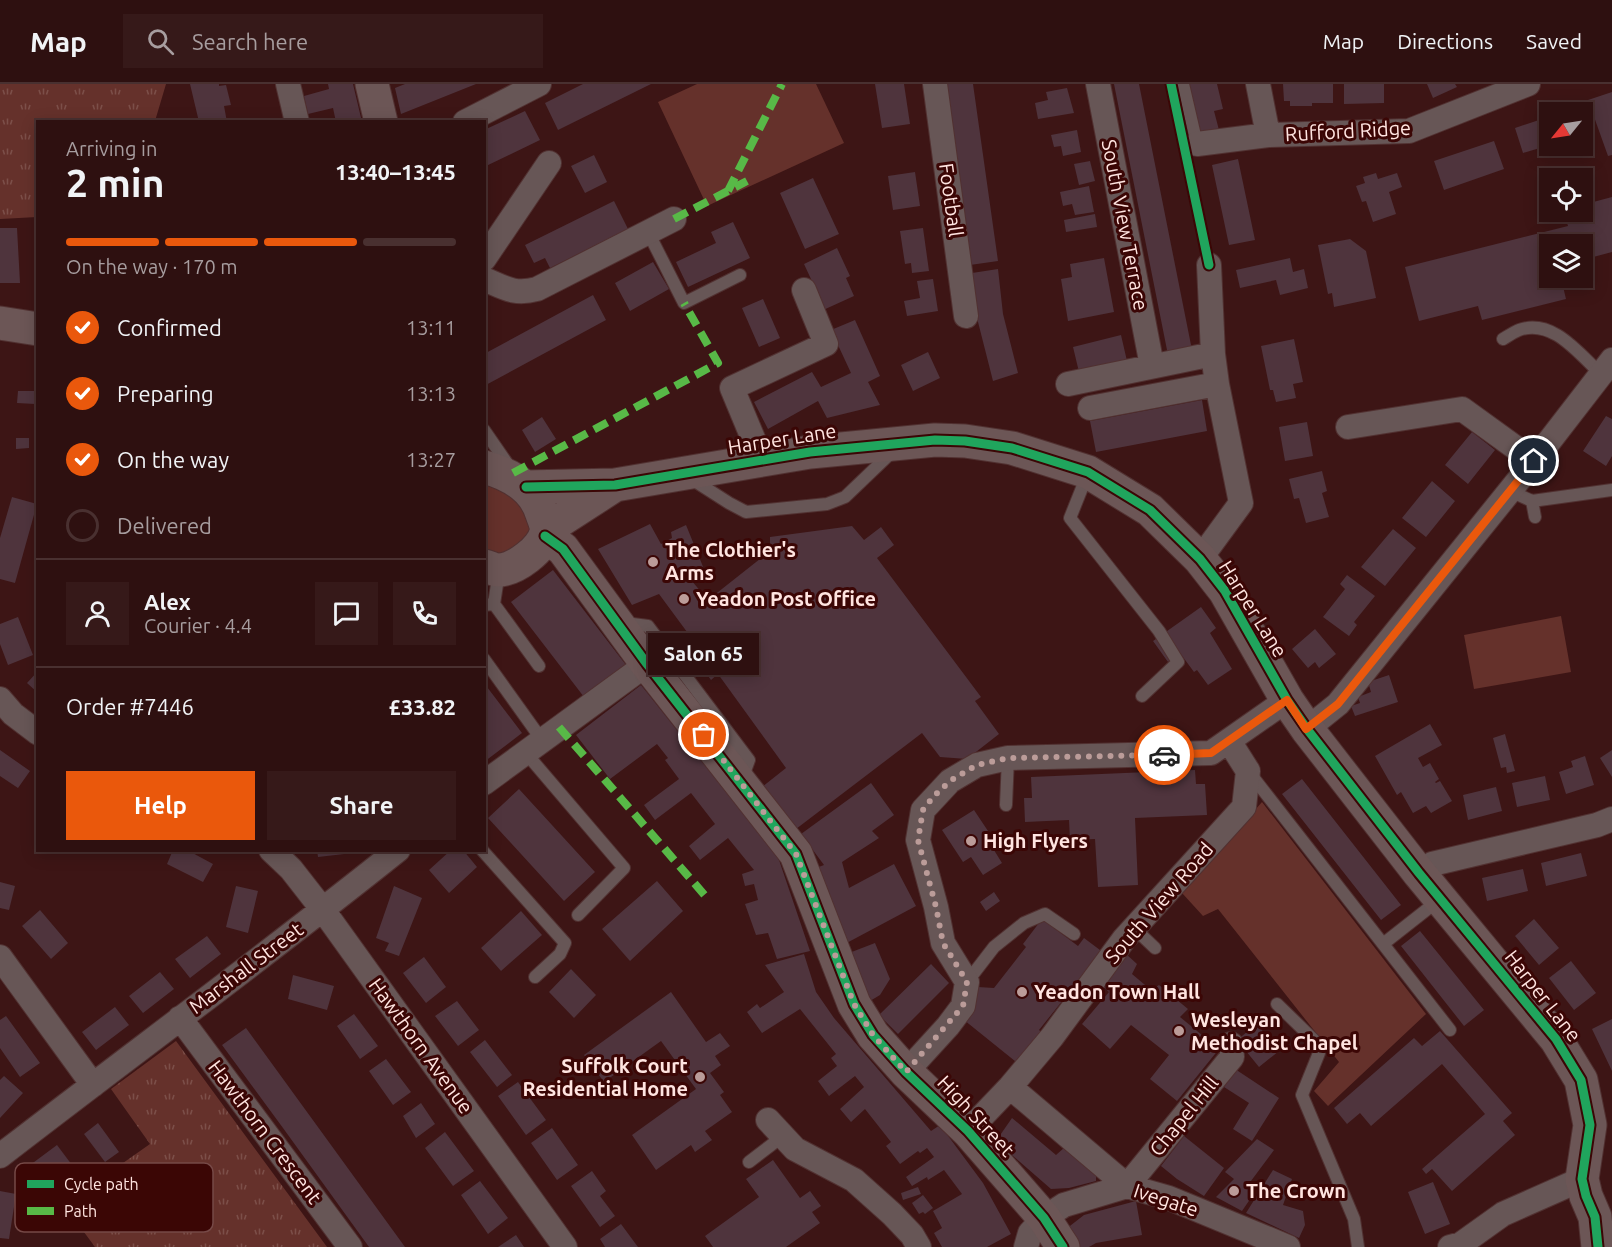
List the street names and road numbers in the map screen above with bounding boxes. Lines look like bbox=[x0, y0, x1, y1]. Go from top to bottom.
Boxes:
street label: Rufford Ridge bbox=[1284, 116, 1412, 145]
street label: South View Terrace bbox=[1098, 137, 1153, 312]
street label: Football bbox=[935, 162, 968, 238]
street label: Harper Lane bbox=[726, 419, 838, 458]
street label: Harper Lane bbox=[1215, 556, 1292, 661]
street label: South View Road bbox=[1100, 837, 1217, 968]
street label: Marshall Street bbox=[184, 917, 307, 1018]
street label: Harper Lane bbox=[1501, 945, 1586, 1046]
street label: Hawthorn Avenue bbox=[365, 974, 478, 1118]
street label: Hawthorn Crescent bbox=[204, 1056, 327, 1208]
street label: High Street bbox=[933, 1070, 1020, 1161]
street label: Chapel Hill bbox=[1145, 1071, 1223, 1160]
street label: Ivegate bbox=[1131, 1178, 1201, 1221]

